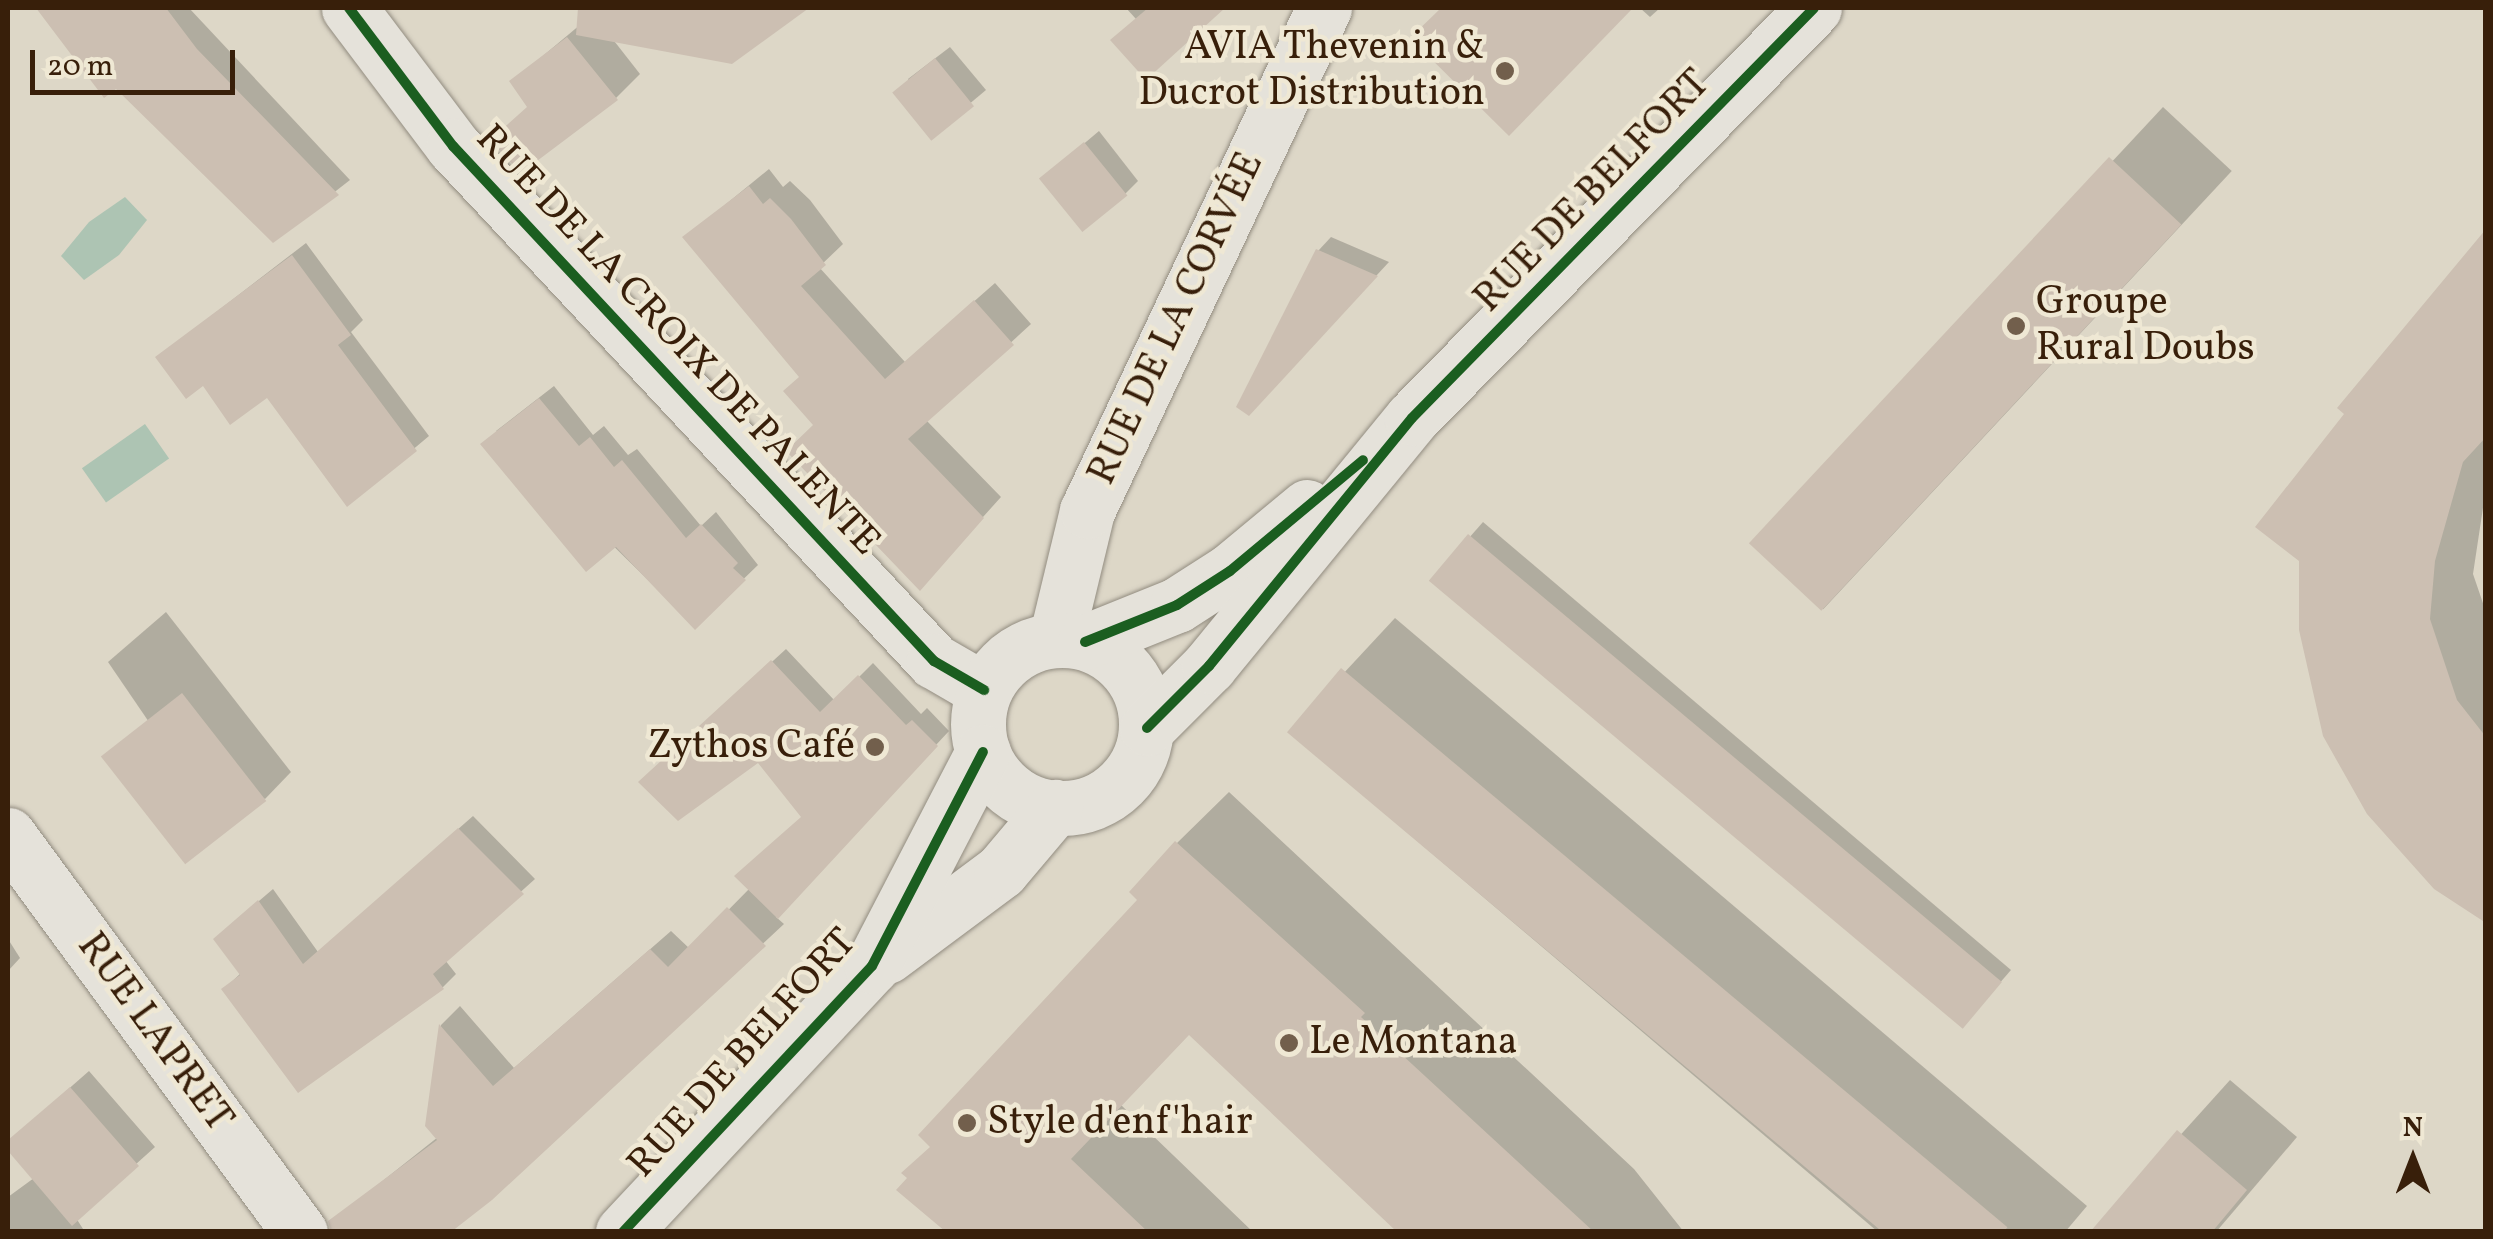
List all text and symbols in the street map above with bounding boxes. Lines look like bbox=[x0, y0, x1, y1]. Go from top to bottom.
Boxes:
place label: AVIA Thevenin & Ducrot Distribution bbox=[1138, 24, 1485, 118]
scale bar bbox=[35, 30, 240, 92]
text: 20 m bbox=[47, 46, 113, 88]
marker: AVIA Thevenin & Ducrot Distribution bbox=[1494, 60, 1516, 82]
street label: RUE DE BELFORT bbox=[1465, 61, 1721, 323]
street label: RUE DE LA CROIX DE PALENTE bbox=[465, 116, 889, 566]
street label: RUE DE LA CORVÉE bbox=[1079, 145, 1275, 493]
place label: Groupe Rural Doubs bbox=[2036, 279, 2255, 373]
marker: Groupe Rural Doubs bbox=[2005, 315, 2027, 337]
place label: Zythos Café bbox=[647, 723, 855, 771]
marker: Zythos Café bbox=[864, 736, 886, 758]
street label: RUE DE BELFORT bbox=[619, 920, 867, 1188]
street label: RUE LAPRET bbox=[66, 924, 242, 1142]
place label: Le Montana bbox=[1309, 1019, 1518, 1067]
marker: Le Montana bbox=[1278, 1032, 1300, 1054]
place label: Style d'enf'hair bbox=[987, 1099, 1253, 1147]
north arrow bbox=[2363, 1109, 2463, 1209]
text: N bbox=[2403, 1109, 2423, 1148]
marker: Style d'enf'hair bbox=[956, 1112, 978, 1134]

